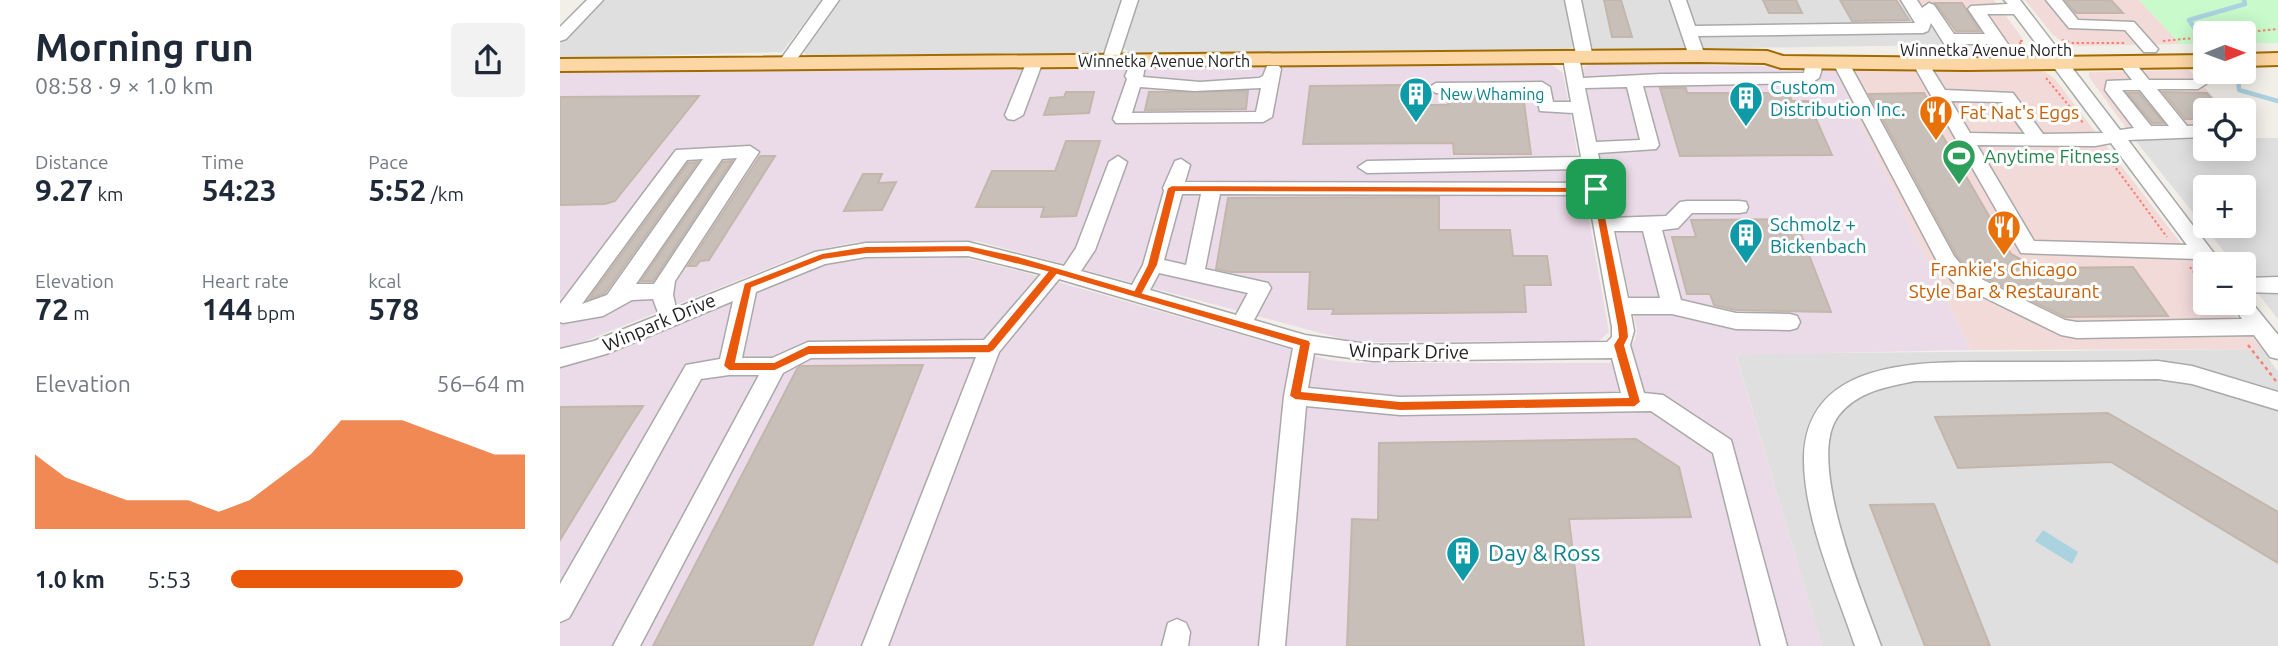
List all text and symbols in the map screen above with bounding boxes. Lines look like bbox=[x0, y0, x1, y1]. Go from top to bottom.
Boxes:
north arrow bbox=[2193, 21, 2256, 84]
map controls bbox=[2193, 21, 2256, 315]
button: share bbox=[451, 23, 525, 97]
text: Morning run bbox=[35, 26, 254, 68]
street label: Winnetka Avenue North bbox=[1900, 41, 2072, 59]
street label: Winnetka Avenue North bbox=[1078, 52, 1250, 70]
text: 08:58 · 9 × 1.0 km bbox=[35, 73, 214, 98]
building icon: New Whaming bbox=[1397, 75, 1435, 124]
place label: Custom Distribution Inc. bbox=[1770, 76, 1905, 120]
building icon: Custom Distribution Inc. bbox=[1727, 79, 1765, 128]
place label: New Whaming bbox=[1440, 85, 1545, 103]
restaurant icon: Fat Nat's Eggs bbox=[1917, 93, 1955, 142]
button: locate bbox=[2193, 98, 2256, 161]
place label: Fat Nat's Eggs bbox=[1960, 101, 2079, 123]
sports icon: Anytime Fitness bbox=[1940, 137, 1978, 186]
place label: Anytime Fitness bbox=[1984, 145, 2119, 167]
text: Distance bbox=[35, 151, 109, 173]
text: Time bbox=[202, 151, 244, 173]
text: Pace bbox=[368, 151, 409, 173]
pin bbox=[1566, 159, 1626, 219]
icon: arrive bbox=[1577, 170, 1615, 208]
text: 9.27 bbox=[35, 173, 93, 207]
text: 54:23 bbox=[202, 173, 277, 207]
text: 5:52 bbox=[368, 173, 426, 207]
button: + bbox=[2193, 175, 2256, 238]
text: km bbox=[93, 183, 123, 205]
text: /km bbox=[426, 183, 464, 205]
restaurant icon: Frankie's Chicago Style Bar & Restaurant bbox=[1985, 208, 2023, 257]
place label: Schmolz + Bickenbach bbox=[1770, 213, 1867, 257]
building icon: Schmolz + Bickenbach bbox=[1727, 216, 1765, 265]
button: − bbox=[2193, 252, 2256, 315]
place label: Frankie's Chicago Style Bar & Restaurant bbox=[1909, 258, 2100, 302]
text: Elevation bbox=[35, 270, 114, 292]
text: Heart rate bbox=[202, 270, 289, 292]
text: kcal bbox=[368, 270, 401, 292]
street label: Winpark Drive bbox=[599, 288, 719, 356]
text: 72 bbox=[35, 292, 69, 326]
text: 144 bbox=[202, 292, 252, 326]
text: 578 bbox=[368, 292, 419, 326]
text: m bbox=[69, 302, 90, 324]
text: bpm bbox=[252, 302, 295, 324]
street label: Winpark Drive bbox=[1349, 339, 1469, 363]
text: Elevation bbox=[35, 371, 131, 396]
text: 56–64 m bbox=[437, 371, 525, 396]
building icon: Day & Ross bbox=[1444, 534, 1482, 583]
place label: Day & Ross bbox=[1488, 540, 1600, 565]
text: 1.0 km bbox=[35, 567, 105, 592]
text: 5:53 bbox=[147, 567, 192, 592]

